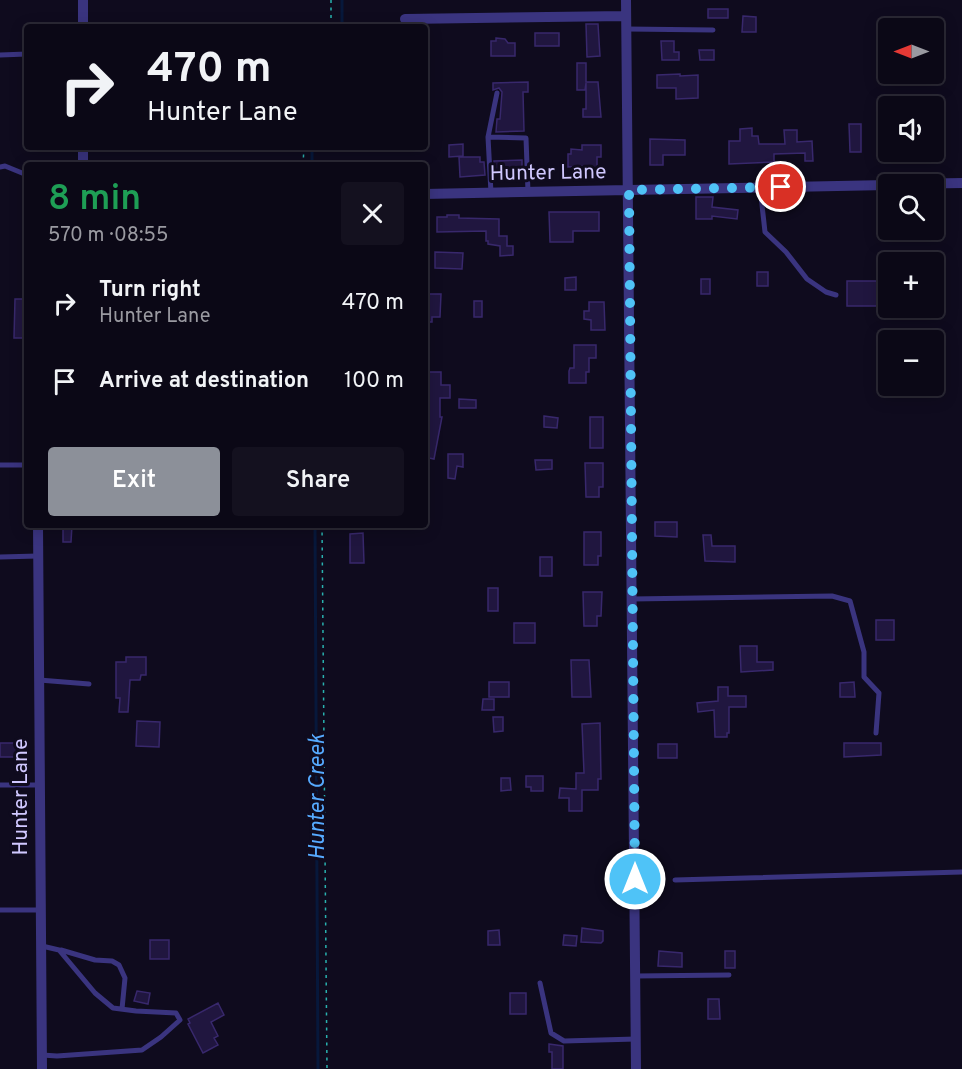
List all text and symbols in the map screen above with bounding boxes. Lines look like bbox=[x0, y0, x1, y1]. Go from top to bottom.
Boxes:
north arrow bbox=[878, 18, 944, 84]
map controls bbox=[878, 18, 944, 396]
text: 470 m bbox=[147, 44, 272, 97]
icon: right bbox=[48, 48, 126, 126]
text: Hunter Lane bbox=[147, 96, 297, 130]
button: sound bbox=[878, 96, 944, 162]
street label: Hunter Lane bbox=[489, 159, 607, 188]
pin bbox=[755, 161, 806, 212]
icon: arrive bbox=[764, 170, 797, 203]
button: search bbox=[878, 174, 944, 240]
text: 8 min bbox=[48, 177, 141, 223]
button: close bbox=[341, 182, 404, 245]
text: 570 m · 08:55 bbox=[48, 223, 168, 249]
button: + bbox=[878, 252, 944, 318]
text: Turn right bbox=[99, 277, 201, 304]
icon: right bbox=[48, 287, 81, 320]
text: 470 m bbox=[342, 290, 404, 317]
text: Hunter Lane bbox=[99, 304, 210, 330]
button: − bbox=[878, 330, 944, 396]
icon: arrive bbox=[48, 365, 81, 398]
text: Arrive at destination bbox=[99, 368, 309, 395]
text: 100 m bbox=[344, 368, 404, 395]
button: Exit bbox=[48, 447, 220, 516]
button: Share bbox=[232, 447, 404, 516]
water label: Hunter Creek bbox=[305, 733, 332, 860]
street label: Hunter Lane bbox=[8, 738, 35, 856]
position arrow bbox=[603, 847, 667, 911]

